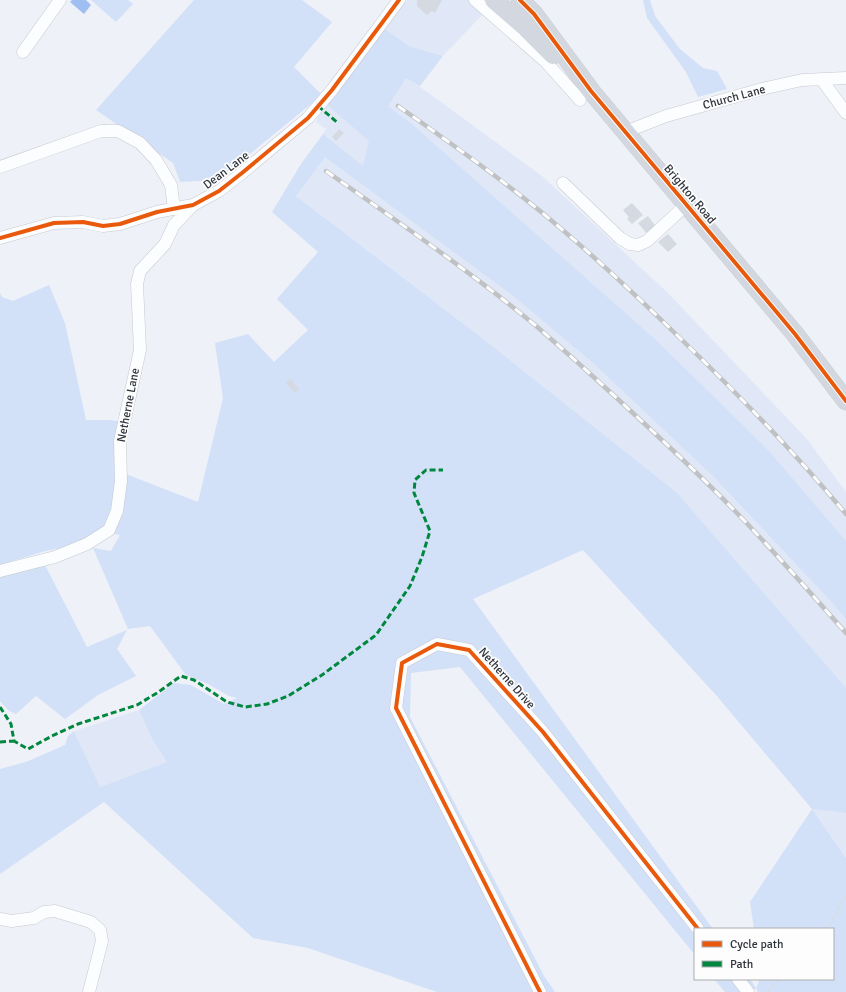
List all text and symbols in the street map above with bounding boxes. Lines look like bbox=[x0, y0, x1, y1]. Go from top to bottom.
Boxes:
street label: Church Lane bbox=[701, 82, 767, 113]
street label: Dean Lane bbox=[200, 148, 252, 193]
street label: Brighton Road bbox=[660, 162, 719, 227]
street label: Netherne Lane bbox=[114, 367, 143, 443]
street label: Netherne Drive bbox=[475, 645, 538, 712]
legend bbox=[694, 928, 834, 980]
text: Cycle path bbox=[730, 937, 783, 952]
text: Path bbox=[730, 957, 753, 972]

